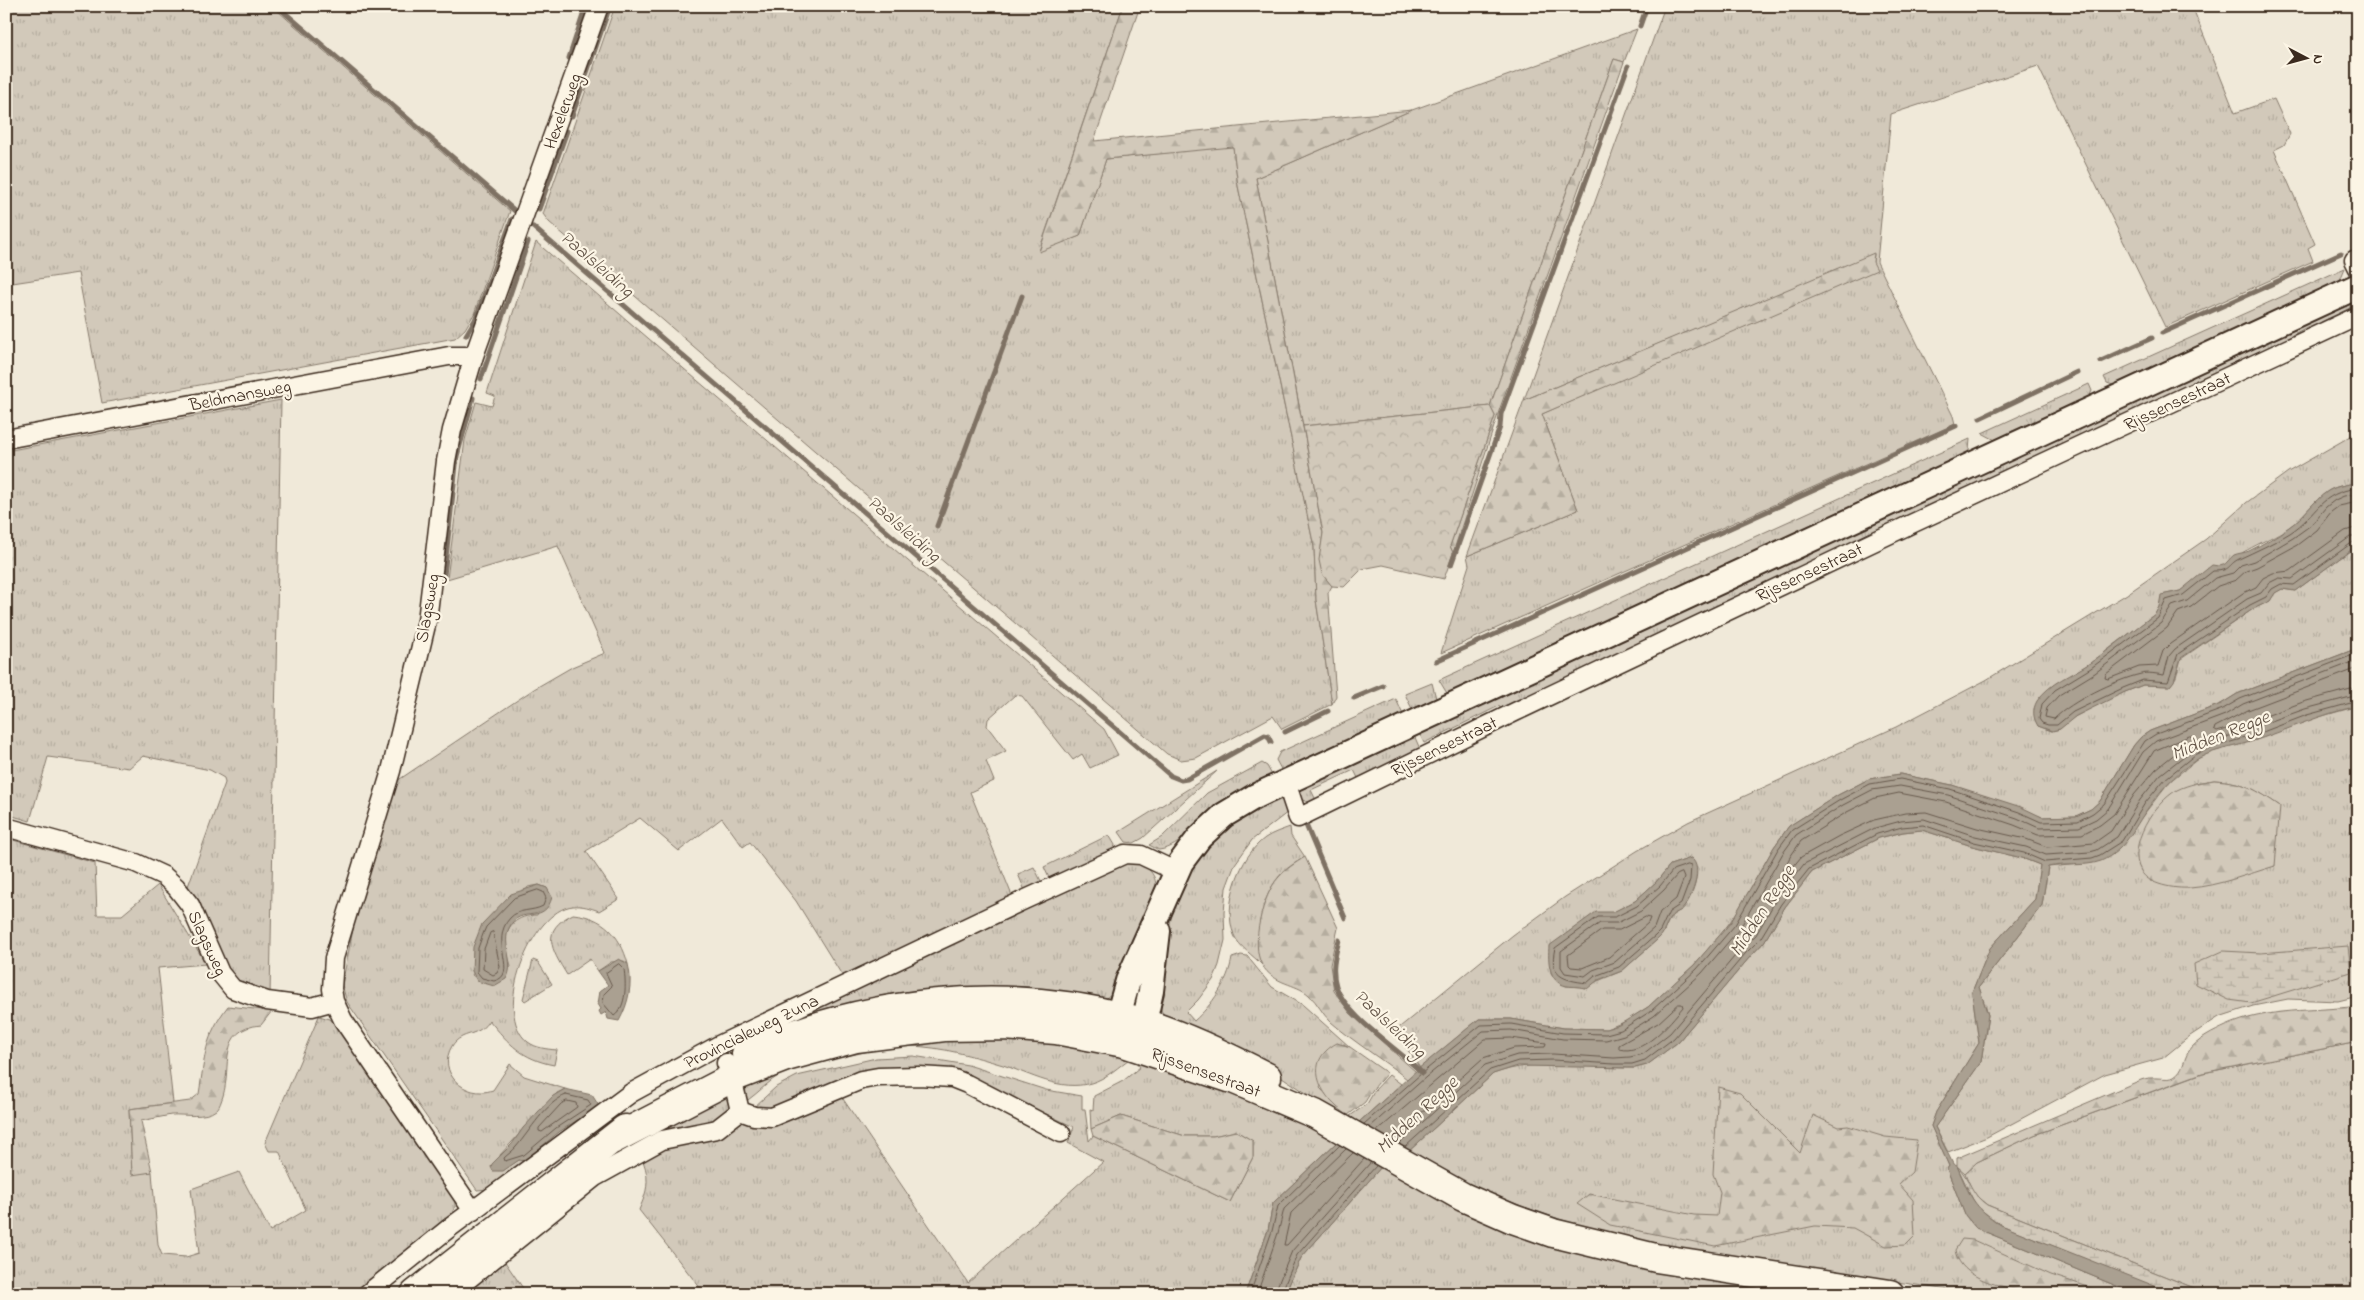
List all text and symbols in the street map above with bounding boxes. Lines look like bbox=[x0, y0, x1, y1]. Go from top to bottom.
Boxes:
north arrow bbox=[2282, 32, 2332, 82]
text: N bbox=[2307, 53, 2328, 65]
street label: Hexelerweg bbox=[538, 70, 591, 154]
water label: Paalsleiding bbox=[553, 225, 640, 306]
street label: Rijssensestraat bbox=[2120, 367, 2236, 439]
street label: Beldmansweg bbox=[186, 374, 294, 421]
water label: Paalsleiding bbox=[860, 490, 947, 571]
street label: Rijssensestraat bbox=[1752, 538, 1868, 610]
street label: Slagsweg bbox=[410, 572, 449, 645]
water label: Midden Regge bbox=[2168, 704, 2276, 769]
street label: Rijssensestraat bbox=[1387, 711, 1503, 785]
water label: Midden Regge bbox=[1724, 859, 1804, 963]
street label: Slagsweg bbox=[179, 907, 233, 981]
water label: Paalsleiding bbox=[1346, 984, 1432, 1067]
street label: Provincialeweg Zuna bbox=[680, 989, 824, 1078]
street label: Rijssensestraat bbox=[1147, 1042, 1264, 1106]
water label: Midden Regge bbox=[1371, 1070, 1467, 1162]

